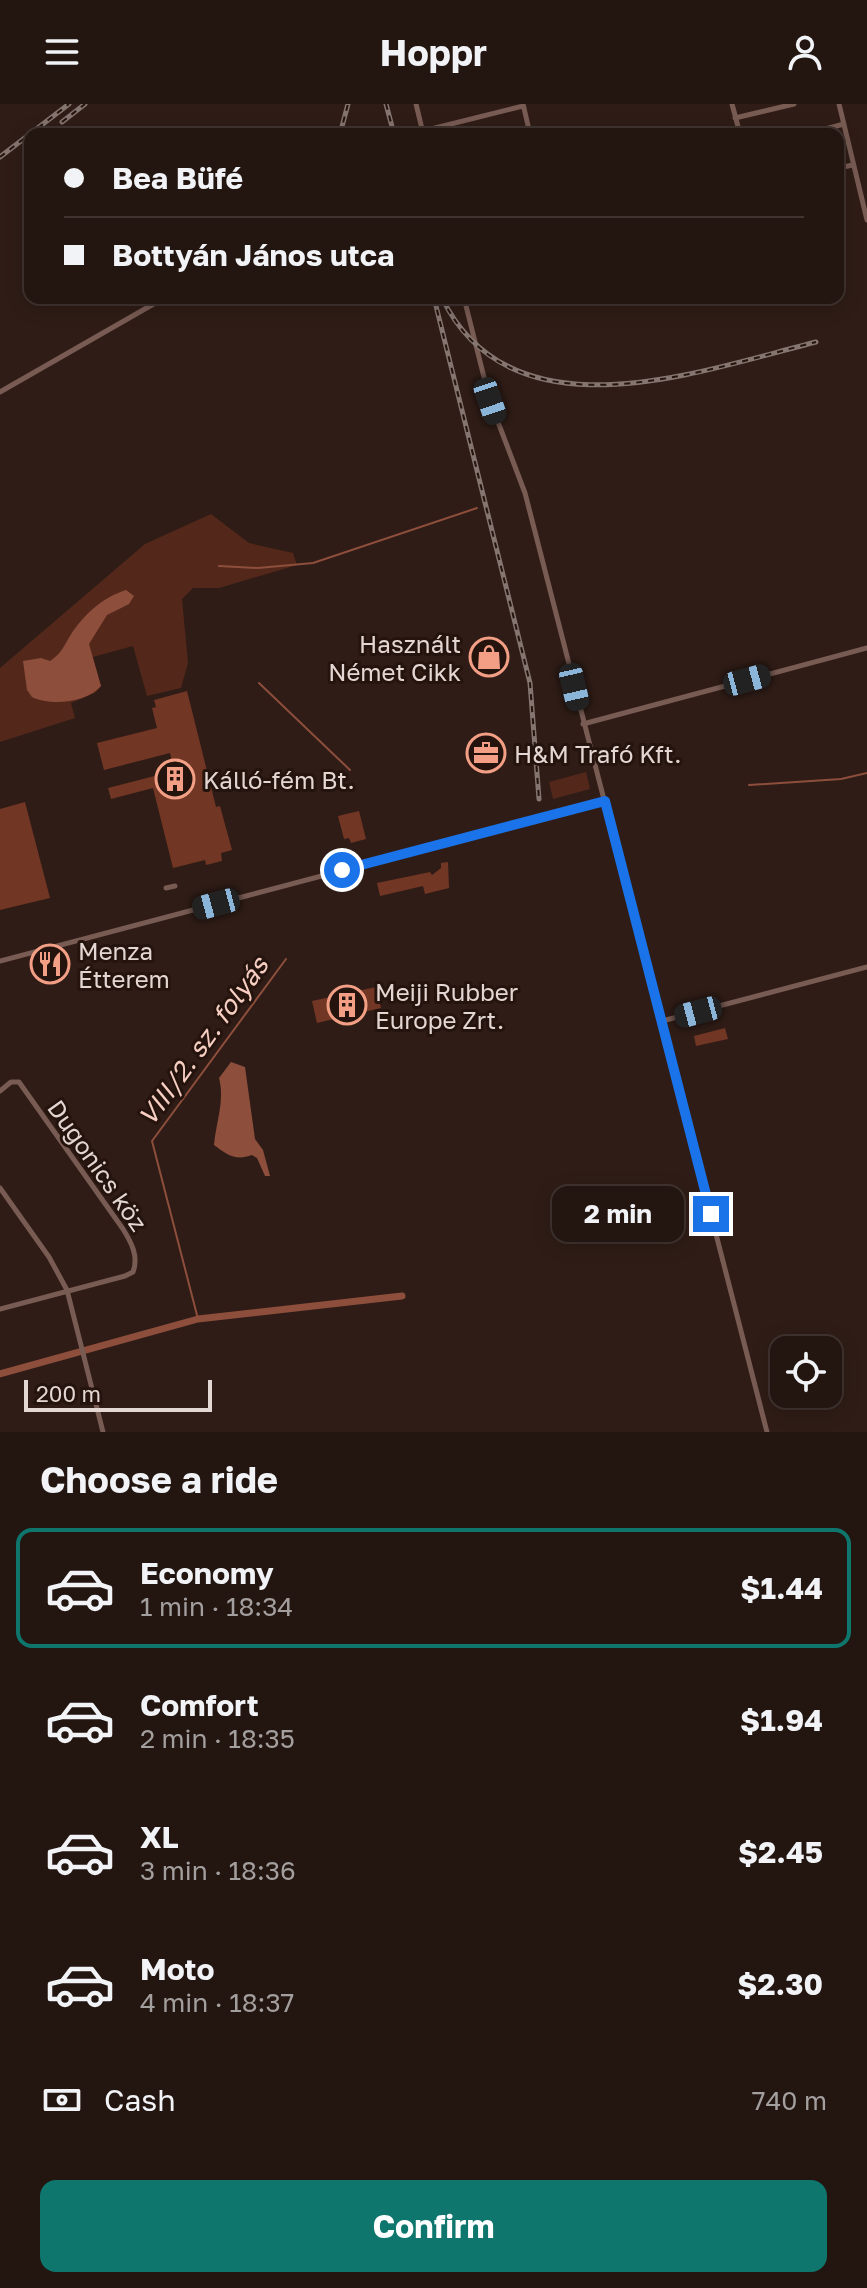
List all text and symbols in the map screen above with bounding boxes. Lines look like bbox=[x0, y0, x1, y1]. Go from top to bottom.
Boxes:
icon: menu bbox=[40, 30, 84, 74]
icon: person bbox=[783, 30, 827, 74]
text: Hoppr bbox=[380, 31, 487, 74]
text: Bea Büfé bbox=[112, 160, 243, 196]
text: Bottyán János utca bbox=[112, 237, 395, 273]
car bbox=[471, 374, 509, 428]
place label: Használt Német Cikk bbox=[328, 629, 461, 686]
shop icon: Használt Német Cikk bbox=[468, 636, 510, 678]
car bbox=[557, 661, 591, 713]
car bbox=[721, 662, 773, 698]
office icon: H&M Trafó Kft. bbox=[465, 732, 507, 774]
place label: H&M Trafó Kft. bbox=[514, 739, 681, 768]
building icon: Kálló-fém Bt. bbox=[154, 758, 196, 800]
place label: Kálló-fém Bt. bbox=[203, 765, 355, 794]
route start bbox=[324, 852, 360, 888]
car bbox=[190, 886, 242, 922]
place label: Menza Étterem bbox=[78, 936, 170, 993]
restaurant icon: Menza Étterem bbox=[29, 943, 71, 985]
water label: VIII/2. sz. folyás bbox=[132, 950, 275, 1131]
place label: Meiji Rubber Europe Zrt. bbox=[375, 977, 518, 1034]
building icon: Meiji Rubber Europe Zrt. bbox=[326, 984, 368, 1026]
car bbox=[672, 994, 724, 1030]
street label: Dugonics köz bbox=[42, 1094, 154, 1236]
callout: 2 min bbox=[551, 1186, 683, 1242]
route end bbox=[693, 1196, 729, 1232]
text: 2 min bbox=[584, 1198, 652, 1229]
map controls bbox=[770, 1336, 842, 1408]
button: locate bbox=[770, 1336, 842, 1408]
scale bar bbox=[24, 1376, 212, 1412]
text: 200 m bbox=[36, 1380, 101, 1407]
text: Choose a ride bbox=[40, 1458, 278, 1501]
icon: car bbox=[44, 1552, 116, 1624]
text: Economy bbox=[140, 1555, 274, 1591]
text: $1.44 bbox=[740, 1570, 823, 1606]
text: 1 min · 18:34 bbox=[140, 1591, 293, 1622]
icon: car bbox=[44, 1684, 116, 1756]
text: Comfort bbox=[140, 1687, 259, 1723]
text: $1.94 bbox=[740, 1702, 823, 1738]
text: 2 min · 18:35 bbox=[140, 1723, 295, 1754]
icon: car bbox=[44, 1816, 116, 1888]
text: XL bbox=[140, 1819, 179, 1855]
text: $2.45 bbox=[738, 1834, 823, 1870]
text: 3 min · 18:36 bbox=[140, 1855, 296, 1886]
icon: car bbox=[44, 1948, 116, 2020]
text: Moto bbox=[140, 1951, 215, 1987]
text: $2.30 bbox=[737, 1966, 823, 2002]
text: 4 min · 18:37 bbox=[140, 1987, 294, 2018]
icon: cash bbox=[40, 2078, 84, 2122]
text: Cash bbox=[104, 2082, 176, 2118]
text: 740 m bbox=[752, 2085, 827, 2116]
button: Confirm bbox=[40, 2180, 827, 2272]

